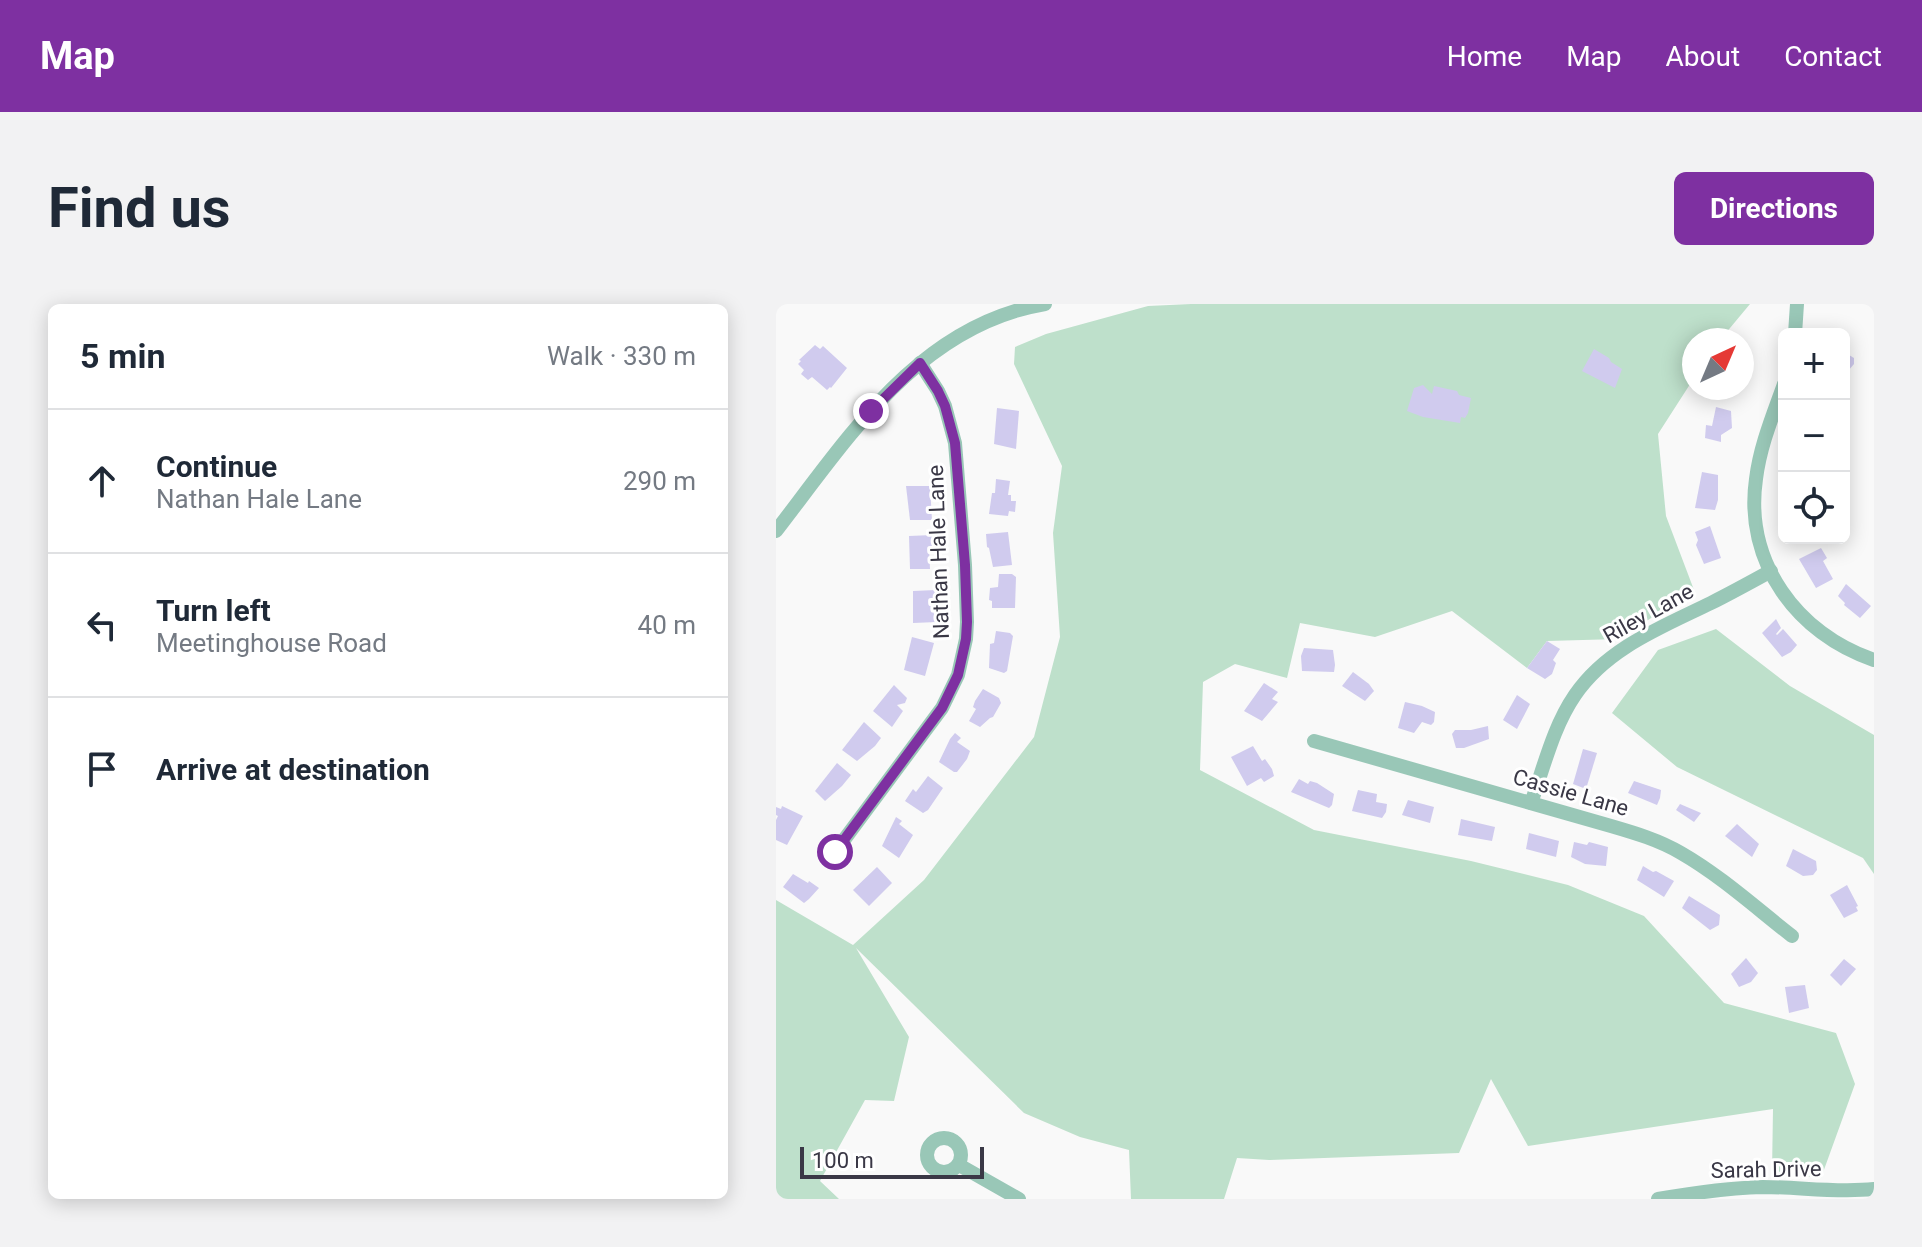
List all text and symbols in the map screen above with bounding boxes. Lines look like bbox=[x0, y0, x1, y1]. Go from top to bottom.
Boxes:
text: Map bbox=[40, 34, 115, 78]
text: Home bbox=[1447, 40, 1522, 73]
text: Map bbox=[1566, 40, 1622, 73]
text: About bbox=[1666, 40, 1740, 73]
text: Contact bbox=[1784, 40, 1882, 73]
button: Directions bbox=[1674, 172, 1874, 245]
text: Find us bbox=[48, 175, 231, 241]
north arrow bbox=[1682, 328, 1754, 400]
map controls bbox=[1778, 328, 1850, 544]
button: + bbox=[1778, 328, 1850, 400]
text: 5 min bbox=[80, 336, 165, 376]
text: Walk · 330 m bbox=[547, 341, 696, 371]
route end bbox=[853, 393, 889, 429]
button: − bbox=[1778, 400, 1850, 472]
text: Continue bbox=[156, 449, 277, 484]
icon: ahead bbox=[80, 459, 124, 503]
street label: Nathan Hale Lane bbox=[923, 464, 954, 640]
text: 290 m bbox=[623, 466, 696, 496]
button: locate bbox=[1778, 472, 1850, 544]
text: Nathan Hale Lane bbox=[156, 484, 362, 514]
street label: Riley Lane bbox=[1599, 578, 1698, 648]
text: Turn left bbox=[156, 593, 271, 628]
icon: left bbox=[80, 603, 124, 647]
text: 40 m bbox=[638, 610, 696, 640]
text: Meetinghouse Road bbox=[156, 628, 387, 658]
icon: arrive bbox=[80, 747, 124, 791]
text: Arrive at destination bbox=[156, 752, 430, 787]
street label: Cassie Lane bbox=[1510, 764, 1632, 821]
route start bbox=[817, 834, 853, 870]
scale bar bbox=[800, 1143, 984, 1179]
text: 100 m bbox=[812, 1148, 874, 1173]
street label: Sarah Drive bbox=[1710, 1156, 1822, 1183]

